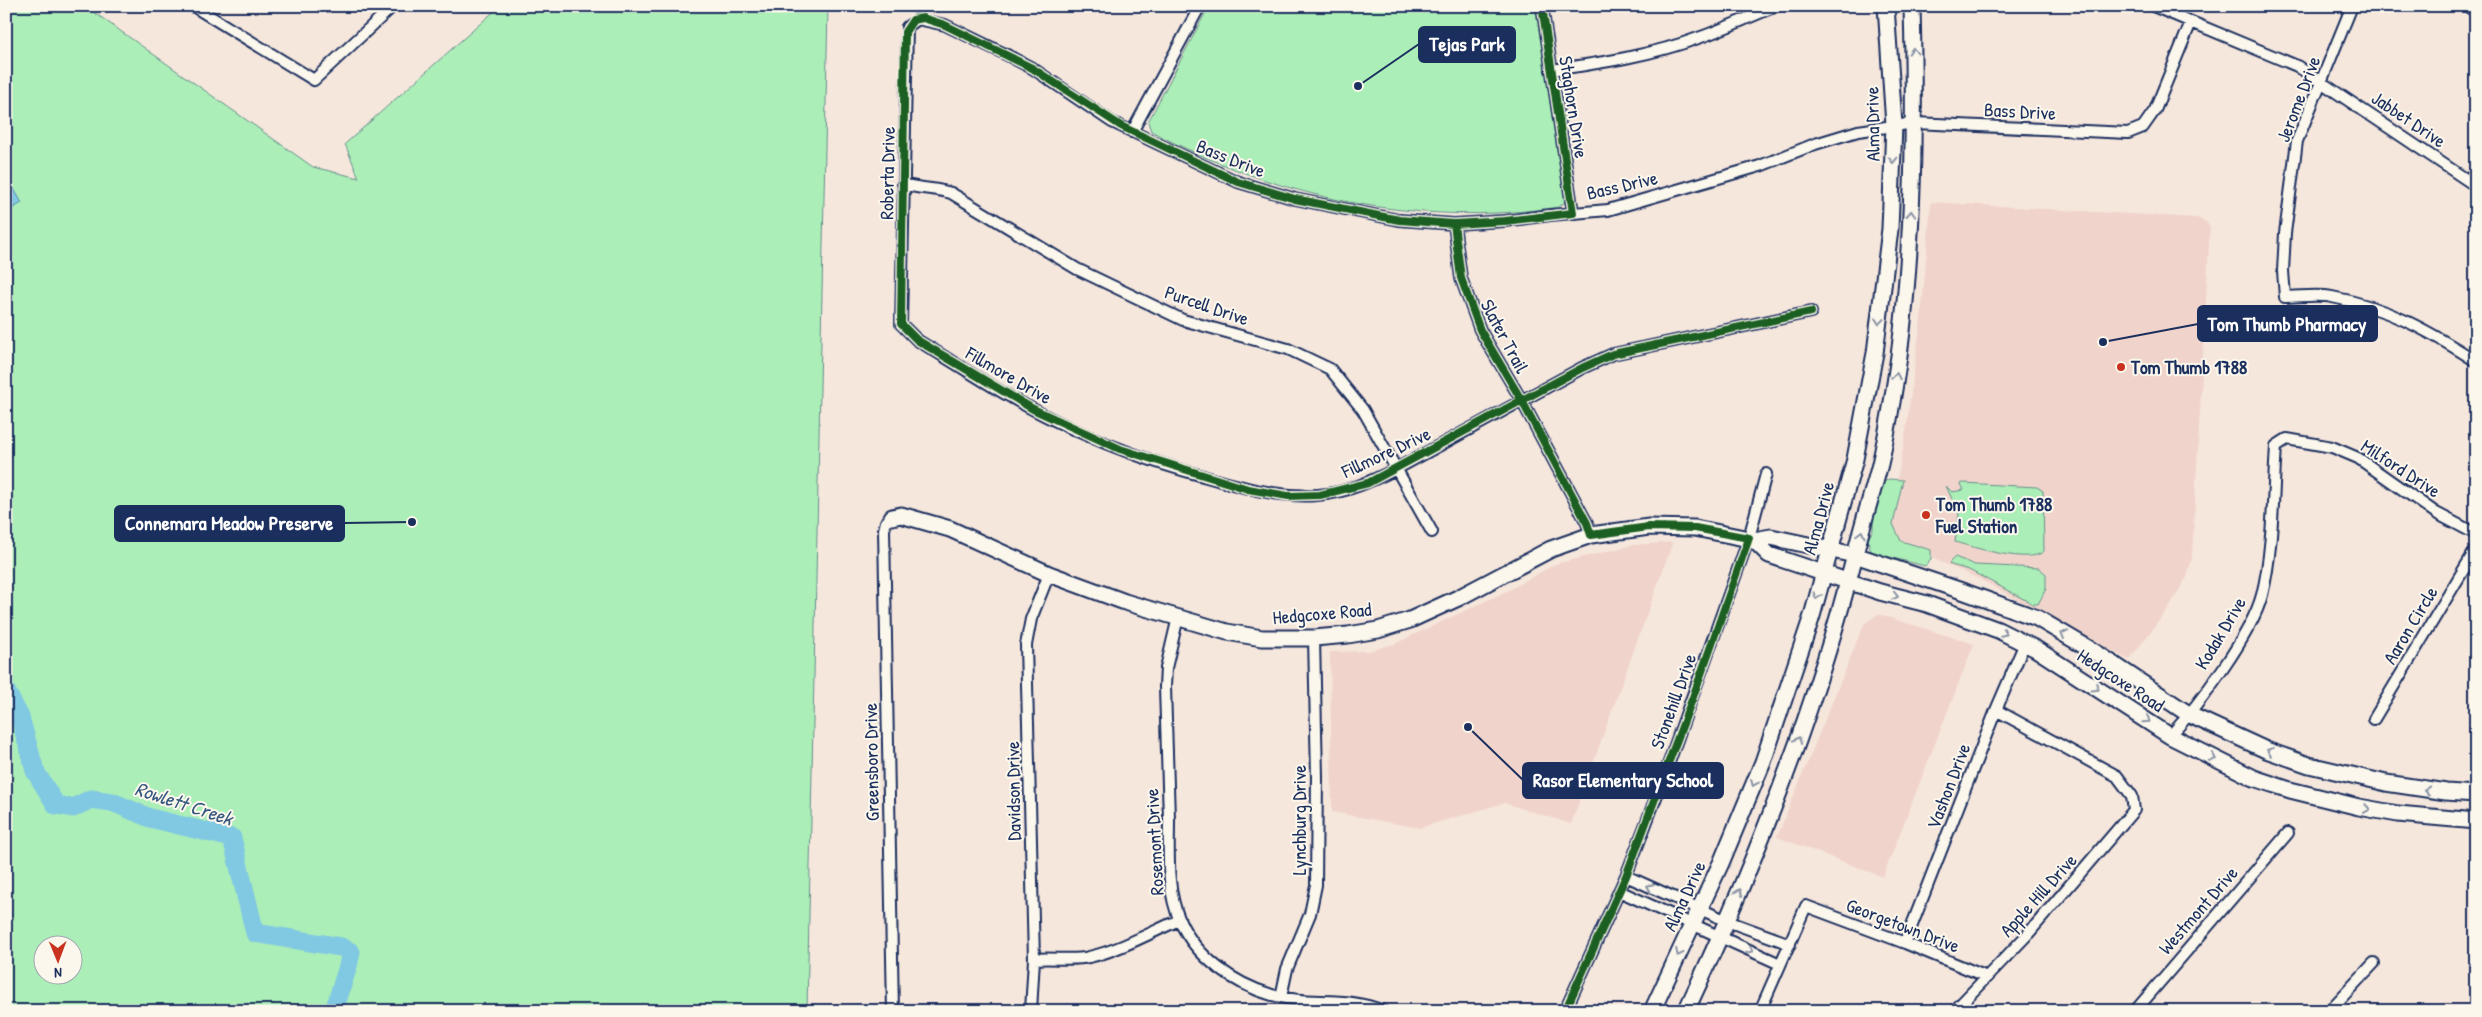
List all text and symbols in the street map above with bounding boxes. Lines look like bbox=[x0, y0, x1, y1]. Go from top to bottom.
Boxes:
callout: Tejas Park bbox=[1419, 27, 1515, 62]
text: Tejas Park bbox=[1428, 30, 1506, 57]
one-way arrow bbox=[1908, 47, 1918, 55]
street label: Jerome Drive bbox=[2270, 52, 2326, 146]
street label: Staghorn Drive bbox=[1553, 54, 1595, 160]
street label: Jabbet Drive bbox=[2367, 85, 2452, 154]
street label: Alma Drive bbox=[1858, 86, 1886, 162]
street label: Bass Drive bbox=[1983, 96, 2057, 126]
street label: Roberta Drive bbox=[873, 126, 901, 220]
street label: Bass Drive bbox=[1193, 132, 1270, 184]
one-way arrow bbox=[1888, 156, 1898, 164]
street label: Bass Drive bbox=[1584, 164, 1660, 206]
one-way arrow bbox=[1905, 210, 1916, 218]
street label: Purcell Drive bbox=[1161, 278, 1253, 332]
street label: Slater Trail bbox=[1475, 295, 1536, 378]
callout: Tom Thumb Pharmacy bbox=[2198, 306, 2377, 341]
text: Tom Thumb Pharmacy bbox=[2206, 310, 2367, 338]
one-way arrow bbox=[1874, 318, 1885, 326]
street label: Fillmore Drive bbox=[960, 339, 1057, 410]
place label: Tom Thumb 1788 bbox=[2130, 354, 2247, 380]
marker: Tom Thumb 1788 bbox=[2115, 361, 2127, 373]
one-way arrow bbox=[1890, 371, 1900, 380]
street label: Fillmore Drive bbox=[1336, 420, 1435, 484]
street label: Milford Drive bbox=[2356, 433, 2446, 504]
street label: Alma Drive bbox=[1796, 478, 1840, 558]
place label: Tom Thumb 1788 Fuel Station bbox=[1935, 491, 2052, 539]
callout: Connemara Meadow Preserve bbox=[115, 506, 344, 541]
text: Connemara Meadow Preserve bbox=[125, 509, 333, 536]
marker: Tom Thumb 1788 Fuel Station bbox=[1920, 509, 1932, 521]
one-way arrow bbox=[1855, 530, 1865, 539]
street label: Aaron Circle bbox=[2377, 581, 2444, 669]
one-way arrow bbox=[1891, 590, 1900, 601]
street label: Kodak Drive bbox=[2188, 591, 2252, 674]
one-way arrow bbox=[1813, 592, 1823, 600]
street label: Hedgcoxe Road bbox=[1272, 596, 1373, 630]
one-way arrow bbox=[1999, 627, 2008, 637]
one-way arrow bbox=[2061, 631, 2070, 641]
street label: Hedgcoxe Road bbox=[2072, 642, 2170, 718]
street label: Stonehill Drive bbox=[1644, 649, 1702, 752]
one-way arrow bbox=[2091, 681, 2100, 691]
street label: Greensboro Drive bbox=[857, 702, 885, 821]
one-way arrow bbox=[2142, 714, 2151, 724]
one-way arrow bbox=[1792, 736, 1802, 745]
street label: Vashon Drive bbox=[1920, 739, 1976, 833]
street label: Davidson Drive bbox=[999, 741, 1027, 841]
one-way arrow bbox=[2266, 747, 2275, 757]
one-way arrow bbox=[2208, 752, 2217, 762]
callout: Rasor Elementary School bbox=[1523, 763, 1723, 798]
street label: Lynchburg Drive bbox=[1286, 764, 1312, 875]
text: Rasor Elementary School bbox=[1533, 766, 1714, 794]
water label: Rowlett Creek bbox=[132, 775, 238, 832]
one-way arrow bbox=[1750, 778, 1760, 787]
one-way arrow bbox=[2423, 785, 2432, 795]
street label: Rosemont Drive bbox=[1138, 787, 1170, 896]
one-way arrow bbox=[2362, 803, 2371, 813]
street label: Apple Hill Drive bbox=[1994, 847, 2083, 942]
street label: Alma Drive bbox=[1656, 856, 1712, 935]
street label: Westmont Drive bbox=[2152, 860, 2244, 960]
one-way arrow bbox=[1646, 883, 1655, 894]
one-way arrow bbox=[1733, 888, 1743, 896]
street label: Georgetown Drive bbox=[1843, 891, 1964, 959]
north arrow bbox=[32, 934, 82, 984]
one-way arrow bbox=[1745, 944, 1754, 955]
one-way arrow bbox=[1675, 948, 1685, 957]
text: N bbox=[54, 964, 62, 983]

